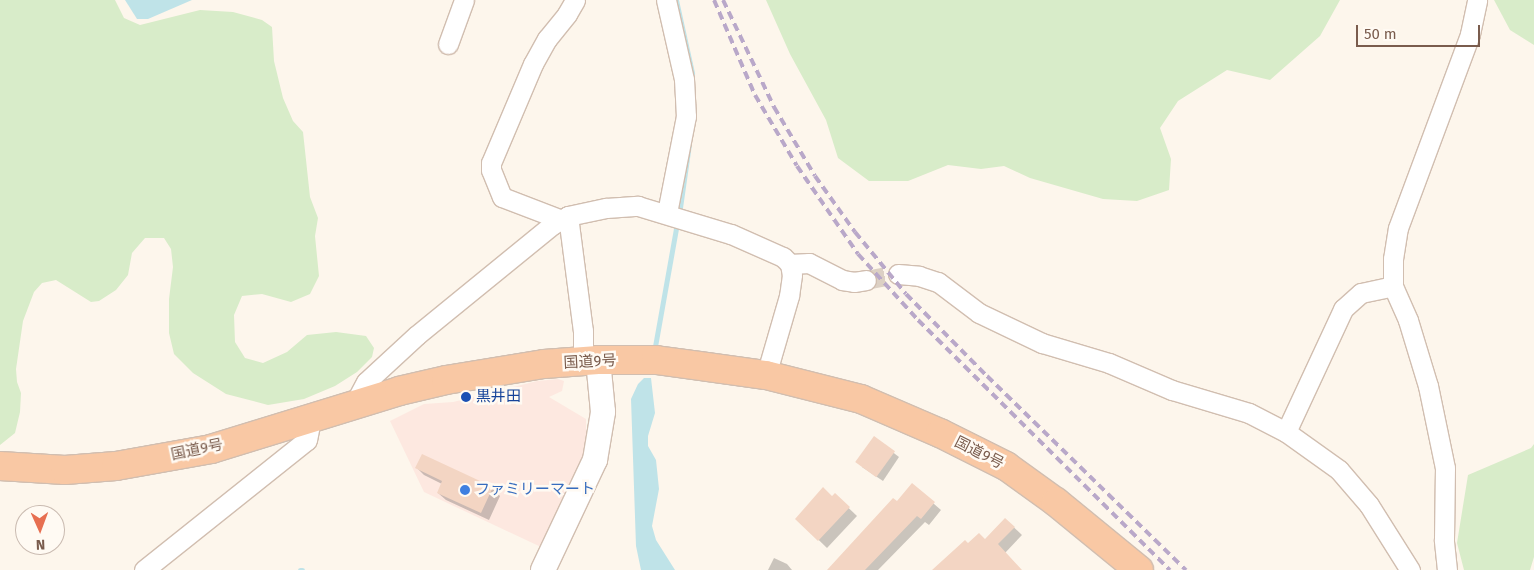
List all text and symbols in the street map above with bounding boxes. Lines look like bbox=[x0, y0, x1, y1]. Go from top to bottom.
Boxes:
scale bar bbox=[1359, 15, 1483, 47]
text: 50 m bbox=[1364, 25, 1397, 43]
street label: 国道9号 bbox=[563, 352, 617, 372]
place label: 黒井田 bbox=[476, 388, 521, 406]
marker: 黒井田 bbox=[460, 391, 472, 403]
street label: 国道9号 bbox=[951, 433, 1007, 473]
street label: 国道9号 bbox=[169, 436, 225, 464]
place label: ファミリーマート bbox=[475, 481, 595, 499]
marker: ファミリーマート bbox=[459, 484, 471, 496]
north arrow bbox=[15, 505, 65, 555]
text: N bbox=[36, 536, 45, 553]

